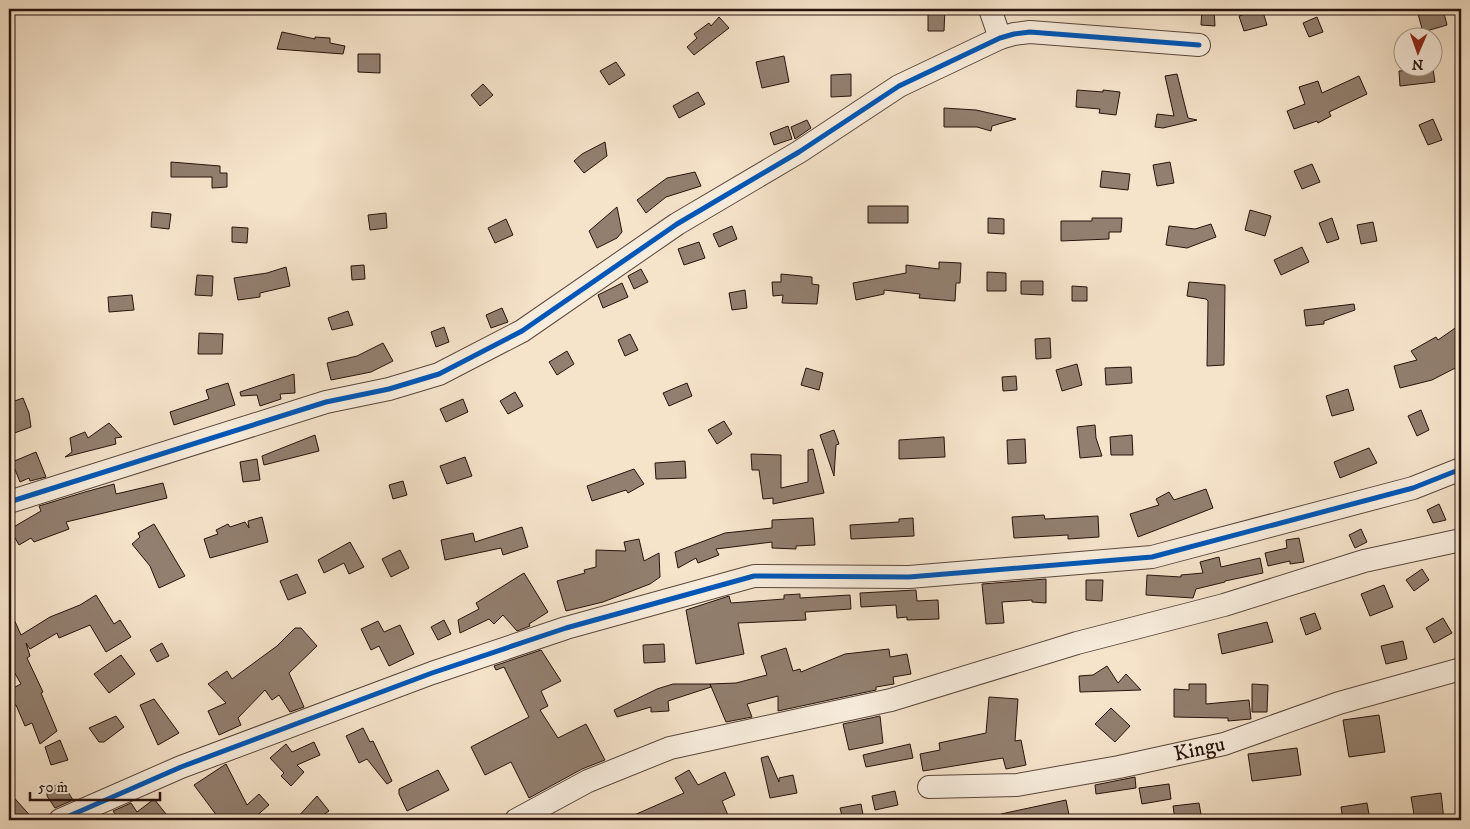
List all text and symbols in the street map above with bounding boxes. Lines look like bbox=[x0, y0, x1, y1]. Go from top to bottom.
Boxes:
north arrow bbox=[1392, 28, 1442, 78]
text: N bbox=[1411, 55, 1424, 73]
street label: Kingu bbox=[1172, 731, 1227, 768]
scale bar bbox=[30, 769, 160, 801]
text: 50 m bbox=[38, 778, 68, 797]

